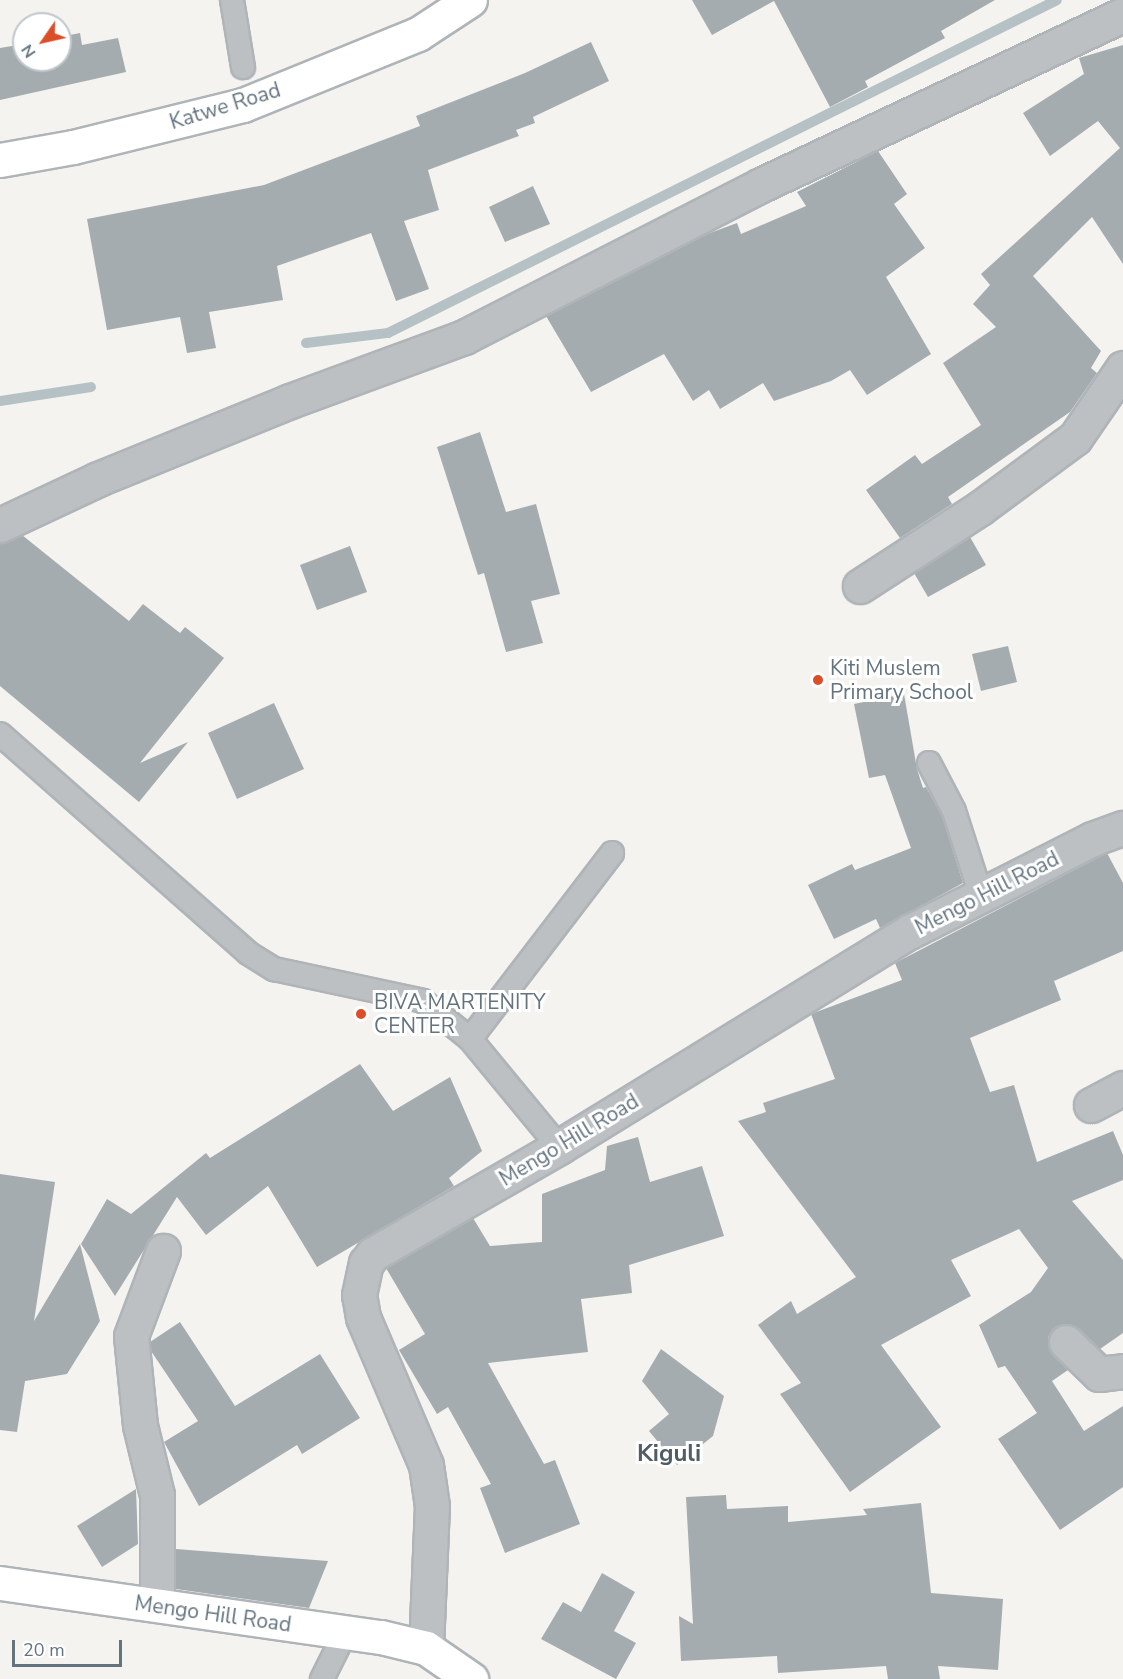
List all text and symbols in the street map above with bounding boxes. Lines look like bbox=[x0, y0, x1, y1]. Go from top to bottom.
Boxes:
north arrow bbox=[12, 12, 72, 72]
text: N bbox=[16, 40, 41, 62]
street label: Katwe Road bbox=[166, 77, 284, 135]
place label: Kiti Muslem Primary School bbox=[830, 655, 973, 705]
marker: Kiti Muslem Primary School bbox=[811, 673, 825, 687]
street label: Mengo Hill Road bbox=[911, 846, 1063, 940]
place label: BIVA MARTENITY CENTER bbox=[374, 989, 546, 1039]
marker: BIVA MARTENITY CENTER bbox=[352, 1005, 370, 1023]
street label: Mengo Hill Road bbox=[495, 1089, 643, 1191]
district label: Kiguli bbox=[637, 1440, 701, 1468]
street label: Mengo Hill Road bbox=[133, 1591, 293, 1637]
scale bar bbox=[15, 1628, 124, 1666]
text: 20 m bbox=[23, 1638, 65, 1662]

